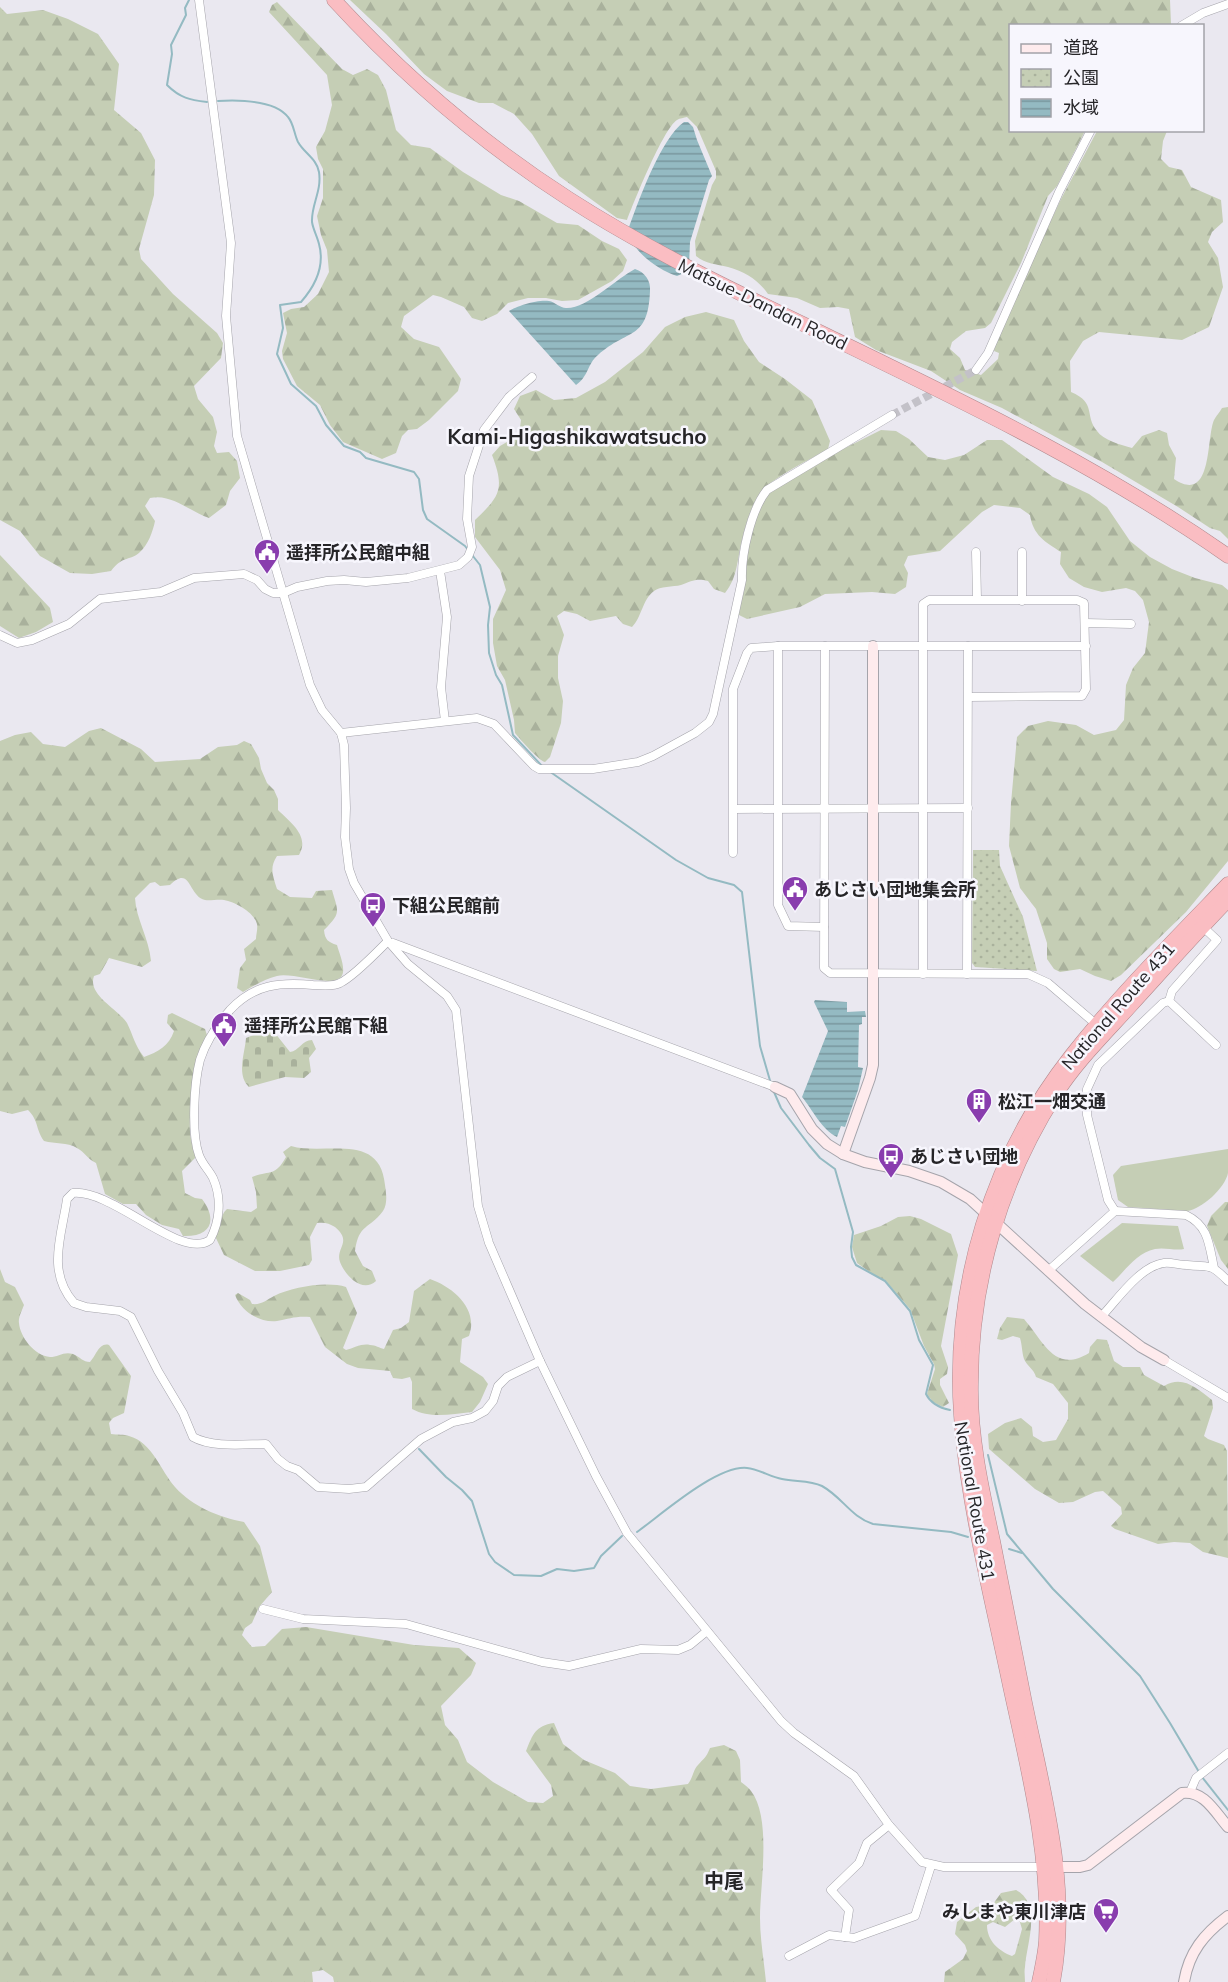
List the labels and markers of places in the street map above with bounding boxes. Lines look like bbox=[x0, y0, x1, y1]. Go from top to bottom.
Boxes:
public building icon: 遥拝所公民館中組 bbox=[252, 537, 282, 575]
place label: 遥拝所公民館中組 bbox=[286, 541, 430, 564]
public building icon: あじさい団地集会所 bbox=[780, 874, 810, 912]
place label: あじさい団地集会所 bbox=[814, 878, 976, 901]
bus stop icon: 下組公民館前 bbox=[358, 890, 388, 928]
place label: 下組公民館前 bbox=[392, 894, 500, 917]
public building icon: 遥拝所公民館下組 bbox=[209, 1010, 239, 1048]
place label: 遥拝所公民館下組 bbox=[244, 1014, 388, 1037]
building icon: 松江一畑交通 bbox=[964, 1086, 994, 1124]
place label: 松江一畑交通 bbox=[998, 1090, 1106, 1113]
bus stop icon: あじさい団地 bbox=[876, 1141, 906, 1179]
place label: あじさい団地 bbox=[910, 1145, 1018, 1168]
supermarket icon: みしまや東川津店 bbox=[1091, 1896, 1121, 1934]
place label: みしまや東川津店 bbox=[942, 1900, 1086, 1923]

